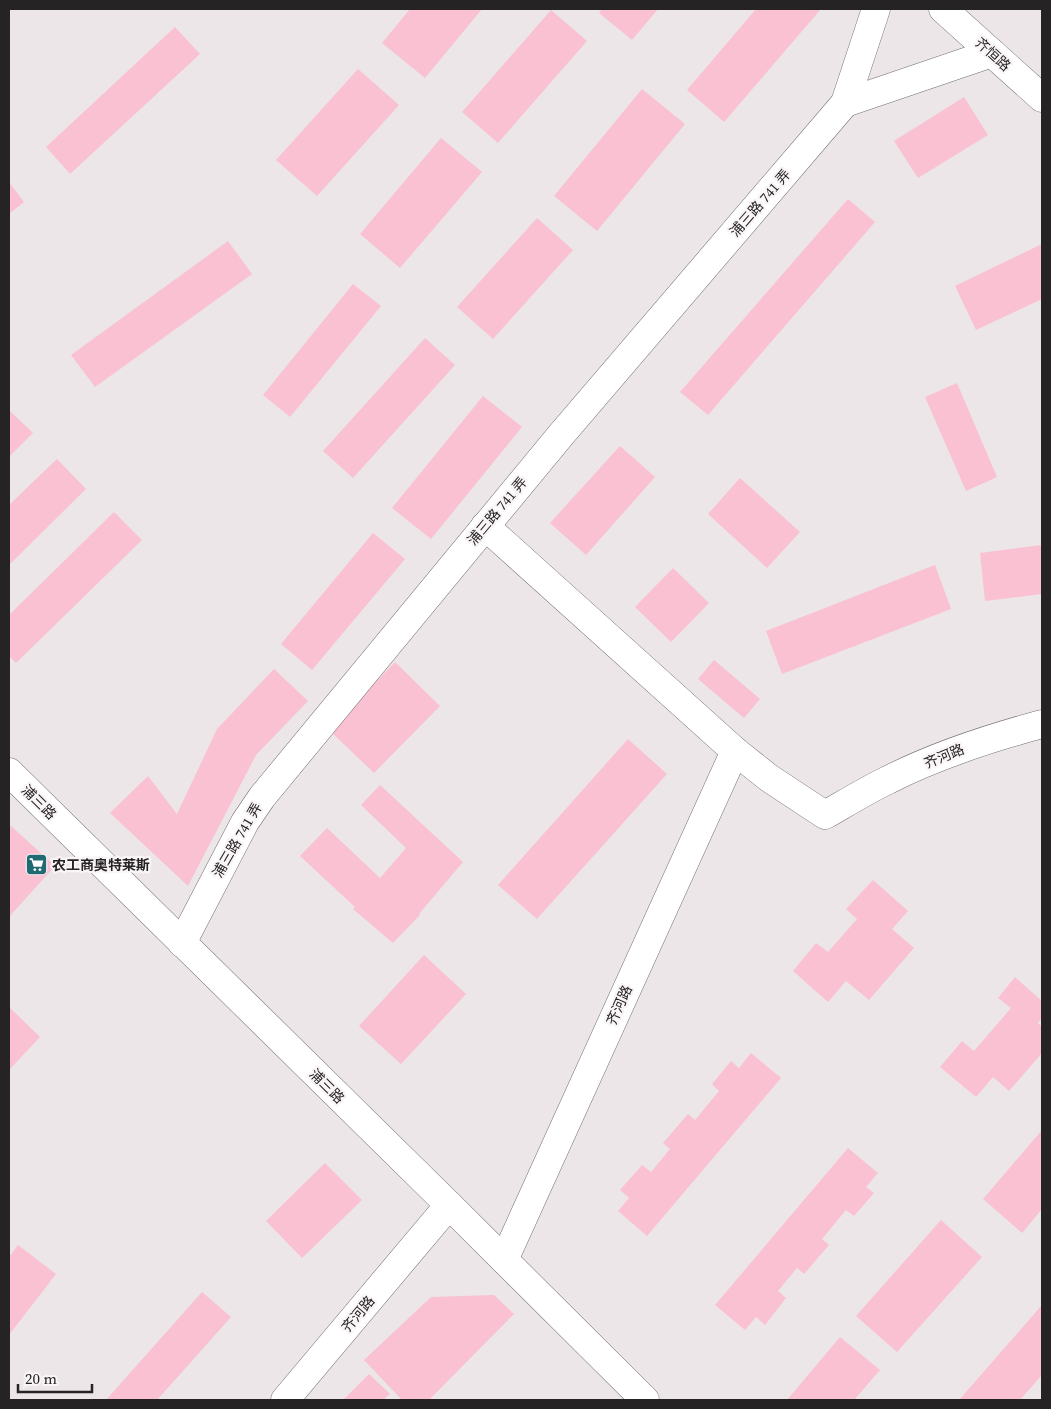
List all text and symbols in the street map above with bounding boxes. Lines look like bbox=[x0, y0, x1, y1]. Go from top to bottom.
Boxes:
street label: 齐恒路 bbox=[971, 33, 1015, 75]
street label: 浦三路 741 弄 bbox=[725, 165, 795, 241]
street label: 浦三路 741 弄 bbox=[462, 473, 532, 549]
street label: 齐河路 bbox=[921, 739, 967, 773]
street label: 浦三路 bbox=[17, 780, 61, 824]
street label: 浦三路 741 弄 bbox=[207, 799, 267, 881]
supermarket icon: 农工商奥特莱斯 bbox=[24, 853, 48, 877]
place label: 农工商奥特莱斯 bbox=[52, 855, 150, 875]
street label: 齐河路 bbox=[601, 982, 637, 1028]
street label: 浦三路 bbox=[305, 1064, 349, 1108]
street label: 齐河路 bbox=[337, 1291, 379, 1337]
scale bar bbox=[18, 1362, 91, 1394]
text: 20 m bbox=[25, 1368, 57, 1389]

